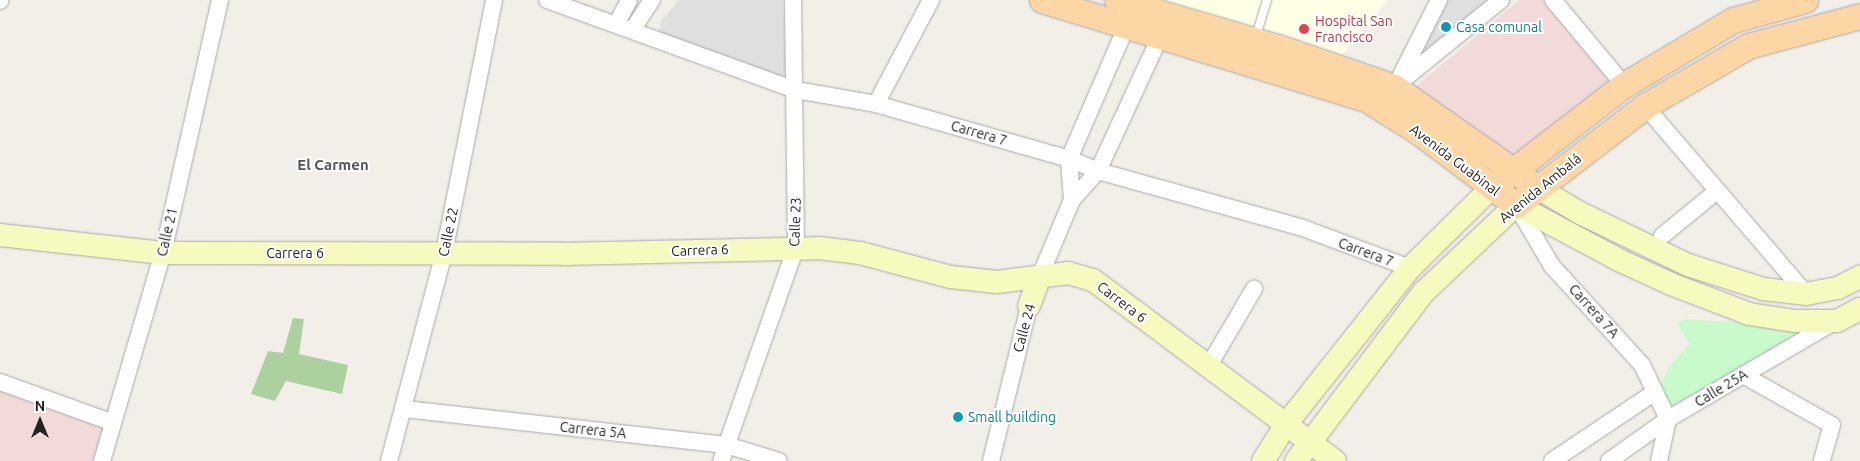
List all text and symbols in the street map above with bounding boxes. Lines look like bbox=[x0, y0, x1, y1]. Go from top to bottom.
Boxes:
place label: Hospital San Francisco bbox=[1315, 13, 1393, 46]
place label: Casa comunal bbox=[1456, 19, 1542, 35]
marker: Casa comunal bbox=[1440, 21, 1452, 33]
marker: Hospital San Francisco bbox=[1297, 22, 1311, 36]
street label: Carrera 7 bbox=[949, 117, 1009, 149]
street label: Avenida Guabinal bbox=[1407, 121, 1503, 199]
street label: Avenida Ambalá bbox=[1496, 150, 1584, 226]
district label: El Carmen bbox=[297, 156, 369, 174]
street label: Calle 23 bbox=[786, 197, 804, 247]
street label: Calle 21 bbox=[153, 206, 181, 258]
street label: Calle 22 bbox=[435, 206, 461, 258]
street label: Carrera 7 bbox=[1336, 234, 1396, 270]
street label: Carrera 6 bbox=[671, 241, 729, 259]
street label: Carrera 6 bbox=[266, 245, 324, 261]
street label: Carrera 6 bbox=[1094, 278, 1150, 326]
street label: Carrera 7A bbox=[1565, 281, 1623, 341]
street label: Calle 24 bbox=[1009, 302, 1039, 354]
street label: Calle 25A bbox=[1691, 366, 1751, 410]
north arrow bbox=[15, 396, 65, 446]
text: N bbox=[35, 398, 45, 414]
place label: Small building bbox=[968, 409, 1056, 425]
marker: Small building bbox=[952, 411, 964, 423]
street label: Carrera 5A bbox=[559, 418, 627, 442]

